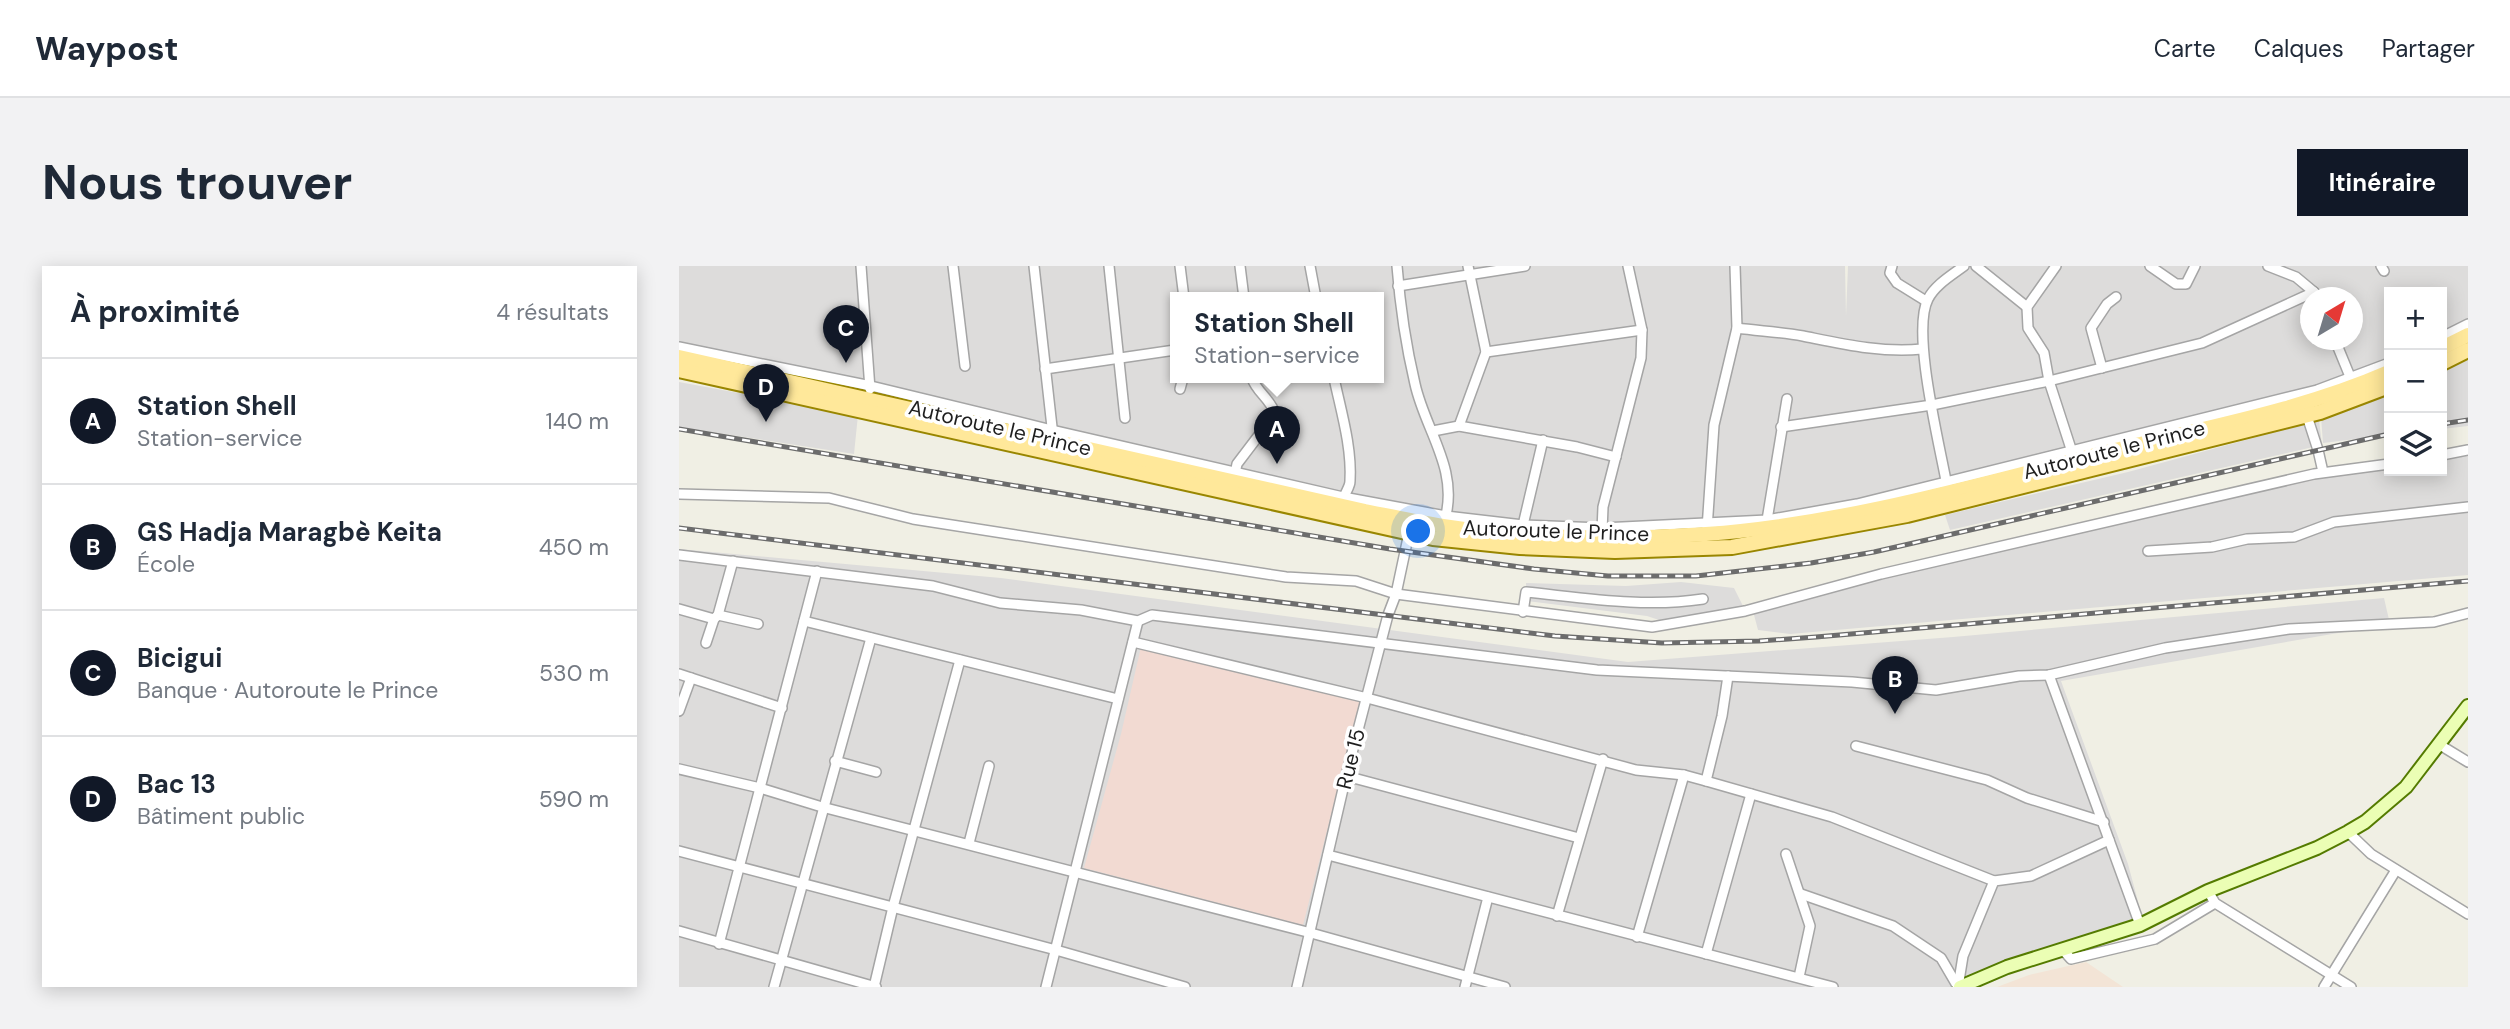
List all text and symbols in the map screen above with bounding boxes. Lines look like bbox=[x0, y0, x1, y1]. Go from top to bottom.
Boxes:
text: Waypost bbox=[35, 27, 178, 70]
text: Carte bbox=[2154, 33, 2216, 64]
text: Calques bbox=[2254, 33, 2344, 64]
text: Partager bbox=[2382, 33, 2475, 64]
button: Itinéraire bbox=[2297, 149, 2468, 216]
text: Nous trouver bbox=[42, 150, 352, 214]
north arrow bbox=[2300, 287, 2363, 350]
map controls bbox=[2384, 287, 2447, 476]
button: + bbox=[2384, 287, 2447, 350]
text: À proximité bbox=[70, 292, 240, 331]
popup bbox=[1170, 292, 1384, 383]
text: 4 résultats bbox=[496, 297, 609, 327]
pin: C bbox=[823, 305, 869, 363]
text: Station Shell bbox=[1194, 306, 1354, 340]
text: Station-service bbox=[1194, 340, 1360, 370]
button: − bbox=[2384, 350, 2447, 413]
pin: D bbox=[743, 364, 789, 422]
text: Station Shell bbox=[137, 389, 297, 423]
street label: Autoroute le Prince bbox=[906, 393, 1094, 463]
text: A bbox=[85, 406, 101, 436]
text: 140 m bbox=[546, 406, 609, 436]
pin: A bbox=[1254, 406, 1300, 464]
button: layers bbox=[2384, 413, 2447, 476]
street label: Autoroute le Prince bbox=[2020, 414, 2208, 486]
text: Station-service bbox=[137, 423, 302, 453]
your location bbox=[1401, 514, 1435, 548]
street label: Autoroute le Prince bbox=[1462, 514, 1650, 548]
text: GS Hadja Maragbè Keita bbox=[137, 515, 442, 549]
text: B bbox=[86, 532, 100, 562]
text: 450 m bbox=[539, 532, 609, 562]
text: École bbox=[137, 549, 195, 579]
text: Bicigui bbox=[137, 641, 222, 675]
pin: B bbox=[1872, 656, 1918, 714]
text: C bbox=[85, 658, 101, 688]
text: 530 m bbox=[539, 658, 609, 688]
text: Banque · Autoroute le Prince bbox=[137, 675, 438, 705]
street label: Rue 15 bbox=[1330, 726, 1372, 792]
text: Bac 13 bbox=[137, 767, 216, 801]
text: D bbox=[85, 784, 101, 814]
text: 590 m bbox=[539, 784, 609, 814]
text: Bâtiment public bbox=[137, 801, 305, 831]

